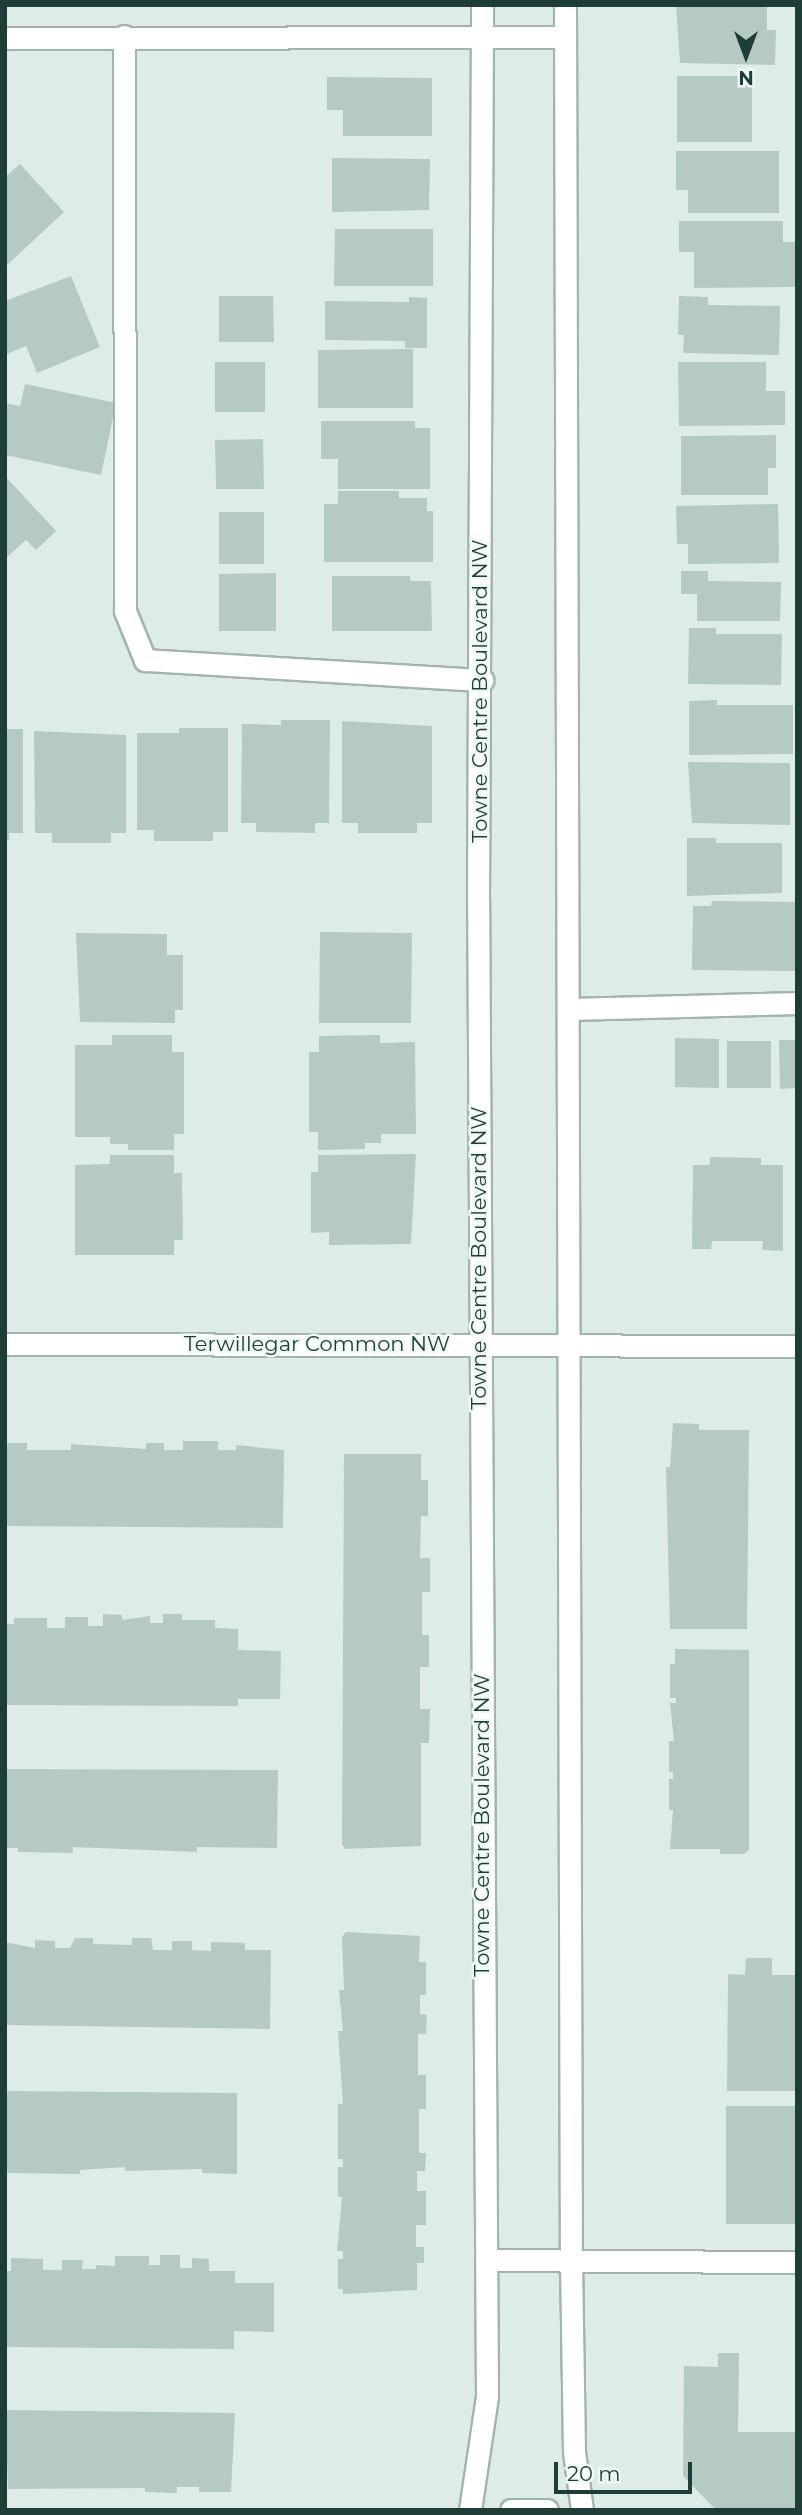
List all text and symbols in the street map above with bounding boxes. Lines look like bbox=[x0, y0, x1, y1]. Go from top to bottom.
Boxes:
north arrow bbox=[711, 21, 781, 91]
text: N bbox=[738, 66, 754, 89]
street label: Towne Centre Boulevard NW bbox=[467, 539, 493, 843]
street label: Towne Centre Boulevard NW bbox=[466, 1106, 492, 1410]
street label: Terwillegar Common NW bbox=[184, 1331, 450, 1357]
street label: Towne Centre Boulevard NW bbox=[469, 1673, 495, 1977]
scale bar bbox=[557, 2448, 695, 2492]
text: 20 m bbox=[567, 2461, 621, 2486]

